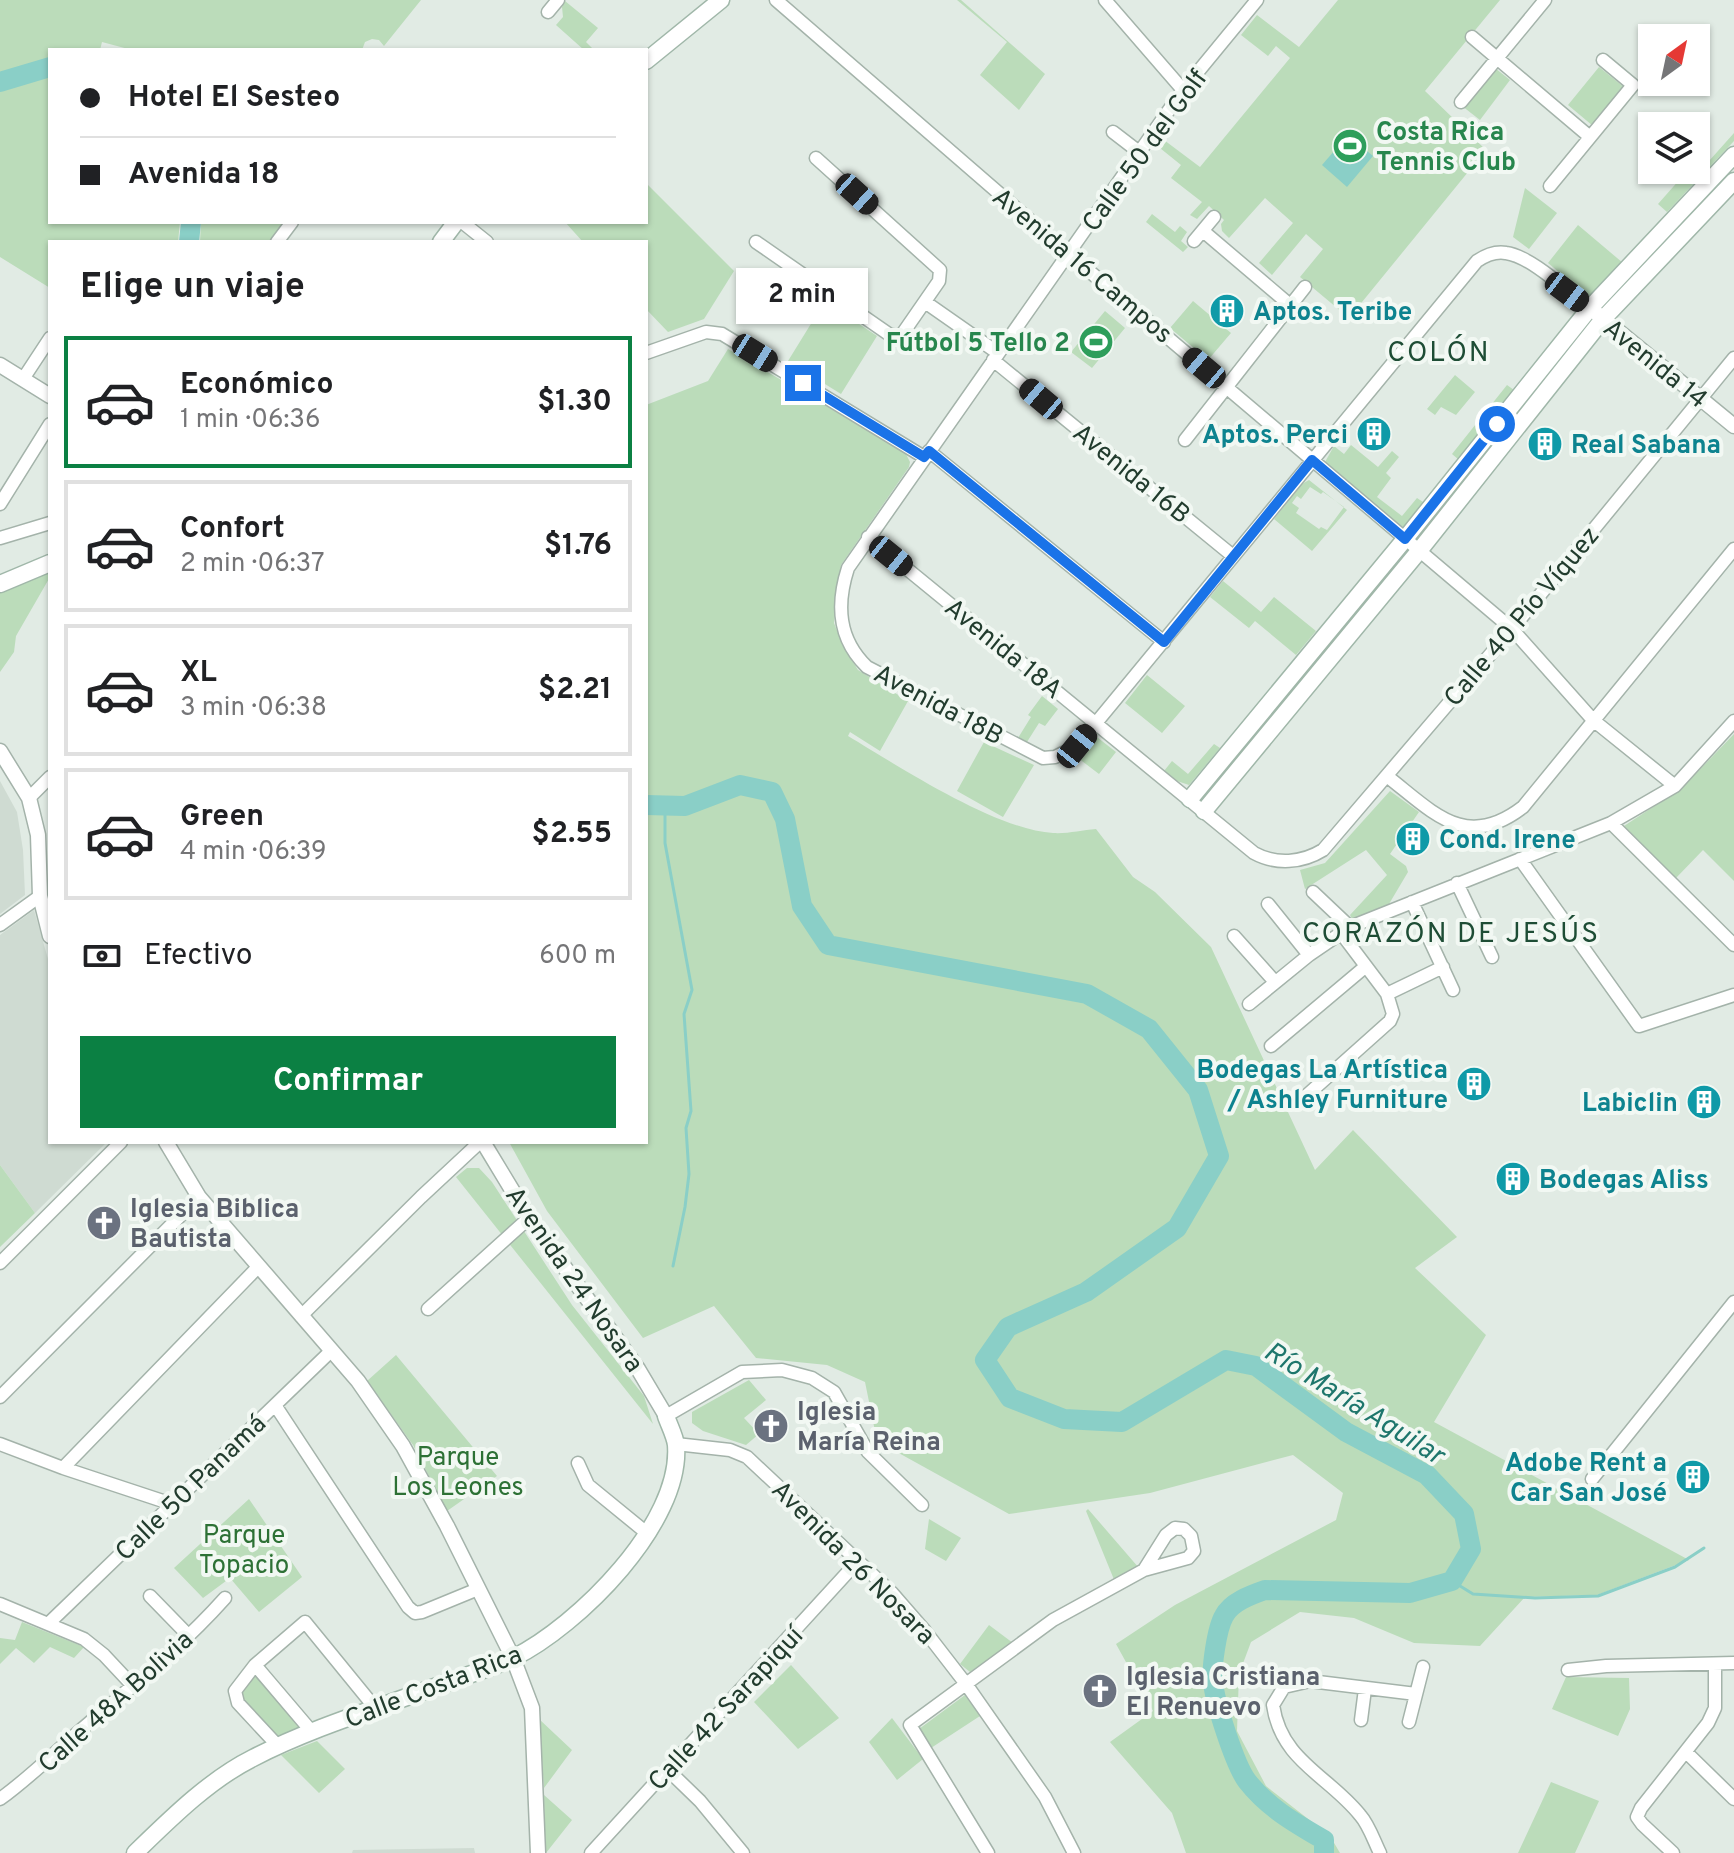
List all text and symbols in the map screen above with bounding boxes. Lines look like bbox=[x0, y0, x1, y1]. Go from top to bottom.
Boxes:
north arrow bbox=[1638, 24, 1710, 96]
map controls bbox=[1638, 24, 1710, 184]
street label: Calle 50 del Golf bbox=[1076, 64, 1216, 239]
text: Hotel El Sesteo bbox=[128, 80, 340, 117]
button: layers bbox=[1638, 112, 1710, 184]
place label: Costa Rica Tennis Club bbox=[1376, 117, 1516, 180]
sports icon: Costa Rica Tennis Club bbox=[1331, 127, 1369, 165]
text: Avenida 18 bbox=[128, 157, 280, 194]
car bbox=[831, 169, 883, 219]
street label: Avenida 16 Campos bbox=[984, 182, 1178, 352]
text: Elige un viaje bbox=[80, 265, 305, 311]
callout: 2 min bbox=[737, 267, 869, 323]
car bbox=[1541, 268, 1593, 316]
text: 2 min bbox=[768, 279, 836, 312]
building icon: Aptos. Teribe bbox=[1208, 292, 1246, 330]
place label: Aptos. Teribe bbox=[1253, 297, 1412, 330]
street label: Avenida 14 bbox=[1596, 313, 1713, 417]
sports icon: Fútbol 5 Tello 2 bbox=[1077, 323, 1115, 361]
place label: Fútbol 5 Tello 2 bbox=[886, 328, 1070, 361]
car bbox=[728, 330, 782, 376]
district label: COLÓN bbox=[1387, 334, 1491, 372]
car bbox=[1178, 343, 1230, 393]
route end bbox=[785, 365, 821, 401]
icon: car bbox=[84, 366, 156, 438]
text: Económico bbox=[180, 367, 333, 404]
car bbox=[1015, 374, 1067, 424]
text: $1.30 bbox=[537, 384, 612, 421]
text: 1 min · 06:36 bbox=[180, 404, 321, 437]
route start bbox=[1479, 406, 1515, 442]
building icon: Aptos. Perci bbox=[1355, 415, 1393, 453]
street label: Avenida 16B bbox=[1065, 418, 1196, 532]
place label: Aptos. Perci bbox=[1202, 420, 1348, 453]
building icon: Real Sabana bbox=[1526, 425, 1564, 463]
place label: Real Sabana bbox=[1571, 430, 1721, 463]
icon: car bbox=[84, 510, 156, 582]
text: Confort bbox=[180, 511, 285, 548]
street label: Calle 40 Pío Víquez bbox=[1438, 521, 1608, 715]
text: $1.76 bbox=[544, 528, 612, 565]
car bbox=[865, 532, 917, 580]
text: 2 min · 06:37 bbox=[180, 548, 325, 581]
street label: Avenida 18A bbox=[937, 592, 1068, 708]
icon: car bbox=[84, 654, 156, 726]
text: XL bbox=[180, 655, 217, 692]
street label: Avenida 18B bbox=[867, 658, 1008, 754]
text: $2.21 bbox=[538, 672, 612, 709]
text: 3 min · 06:38 bbox=[180, 692, 327, 725]
car bbox=[1053, 720, 1101, 772]
icon: car bbox=[84, 798, 156, 870]
text: Green bbox=[180, 799, 264, 836]
text: $2.55 bbox=[532, 816, 612, 853]
building icon: Cond. Irene bbox=[1394, 820, 1432, 858]
place label: Cond. Irene bbox=[1439, 825, 1576, 858]
text: 4 min · 06:39 bbox=[180, 836, 326, 869]
district label: CORAZÓN DE JESÚS bbox=[1302, 915, 1600, 953]
icon: cash bbox=[80, 934, 124, 978]
text: Efectivo bbox=[144, 938, 253, 975]
text: 600 m bbox=[539, 940, 616, 973]
button: Confirmar bbox=[80, 1036, 616, 1128]
place label: Bodegas La Artística / Ashley Furniture bbox=[1197, 1055, 1448, 1118]
building icon: Bodegas La Artística / Ashley Furniture bbox=[1455, 1065, 1493, 1103]
building icon: Labiclin bbox=[1685, 1083, 1723, 1121]
place label: Labiclin bbox=[1582, 1088, 1678, 1121]
building icon: Bodegas Aliss bbox=[1494, 1160, 1532, 1198]
place label: Bodegas Aliss bbox=[1539, 1165, 1709, 1198]
street label: Avenida 24 Nosara bbox=[497, 1181, 649, 1380]
place label: Iglesia Biblica Bautista bbox=[130, 1194, 299, 1257]
church icon: Iglesia Biblica Bautista bbox=[85, 1204, 123, 1242]
water label: Río María Aguilar bbox=[1257, 1335, 1452, 1476]
place label: Iglesia María Reina bbox=[797, 1397, 941, 1460]
church icon: Iglesia María Reina bbox=[752, 1407, 790, 1445]
street label: Calle 50 Panamá bbox=[109, 1408, 274, 1569]
park label: Parque Los Leones bbox=[392, 1442, 524, 1505]
place label: Adobe Rent a Car San José bbox=[1505, 1448, 1667, 1511]
building icon: Adobe Rent a Car San José bbox=[1674, 1458, 1712, 1496]
street label: Avenida 26 Nosara bbox=[763, 1475, 941, 1653]
park label: Parque Topacio bbox=[199, 1520, 289, 1583]
street label: Calle 42 Sarapiquí bbox=[642, 1619, 813, 1799]
street label: Calle 48A Bolivia bbox=[32, 1625, 201, 1781]
street label: Calle Costa Rica bbox=[341, 1639, 527, 1737]
place label: Iglesia Cristiana El Renuevo bbox=[1126, 1662, 1320, 1725]
church icon: Iglesia Cristiana El Renuevo bbox=[1081, 1672, 1119, 1710]

